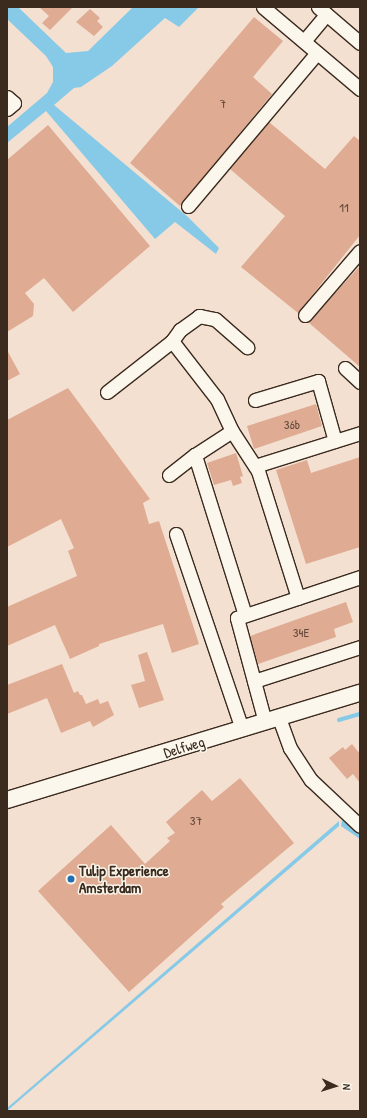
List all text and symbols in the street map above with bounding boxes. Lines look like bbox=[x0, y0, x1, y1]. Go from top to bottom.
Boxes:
house number: 7 bbox=[220, 95, 226, 111]
house number: 11 bbox=[339, 199, 349, 215]
house number: 36b bbox=[284, 416, 300, 432]
house number: 34E bbox=[293, 624, 309, 640]
street label: Delfweg bbox=[161, 732, 207, 762]
house number: 37 bbox=[190, 812, 202, 828]
place label: Tulip Experience Amsterdam bbox=[79, 861, 169, 896]
marker: Tulip Experience Amsterdam bbox=[66, 874, 76, 884]
north arrow bbox=[315, 1066, 355, 1106]
text: N bbox=[340, 1083, 354, 1090]

